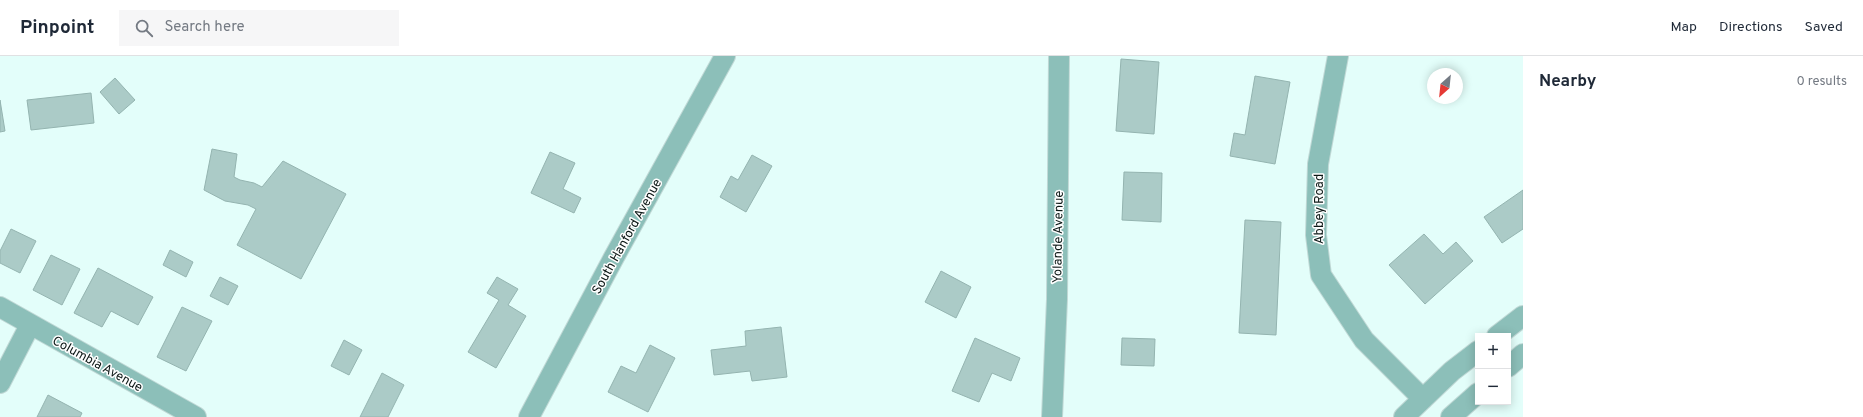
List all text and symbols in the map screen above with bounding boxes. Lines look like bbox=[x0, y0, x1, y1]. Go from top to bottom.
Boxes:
search box bbox=[119, 10, 399, 46]
text: Pinpoint bbox=[20, 16, 95, 40]
icon: search bbox=[133, 17, 155, 39]
text: Search here bbox=[165, 18, 245, 37]
text: Map bbox=[1671, 19, 1697, 36]
text: Directions bbox=[1719, 19, 1783, 36]
text: Saved bbox=[1805, 19, 1843, 36]
north arrow bbox=[1427, 68, 1463, 104]
text: Nearby bbox=[1539, 71, 1596, 93]
text: 0 results bbox=[1796, 74, 1847, 90]
street label: Abbey Road bbox=[1312, 174, 1328, 244]
street label: South Hanford Avenue bbox=[589, 176, 666, 297]
street label: Yolande Avenue bbox=[1050, 191, 1068, 283]
street label: Columbia Avenue bbox=[49, 333, 145, 396]
map controls bbox=[1475, 333, 1511, 405]
button: + bbox=[1475, 333, 1511, 369]
button: − bbox=[1475, 369, 1511, 405]

